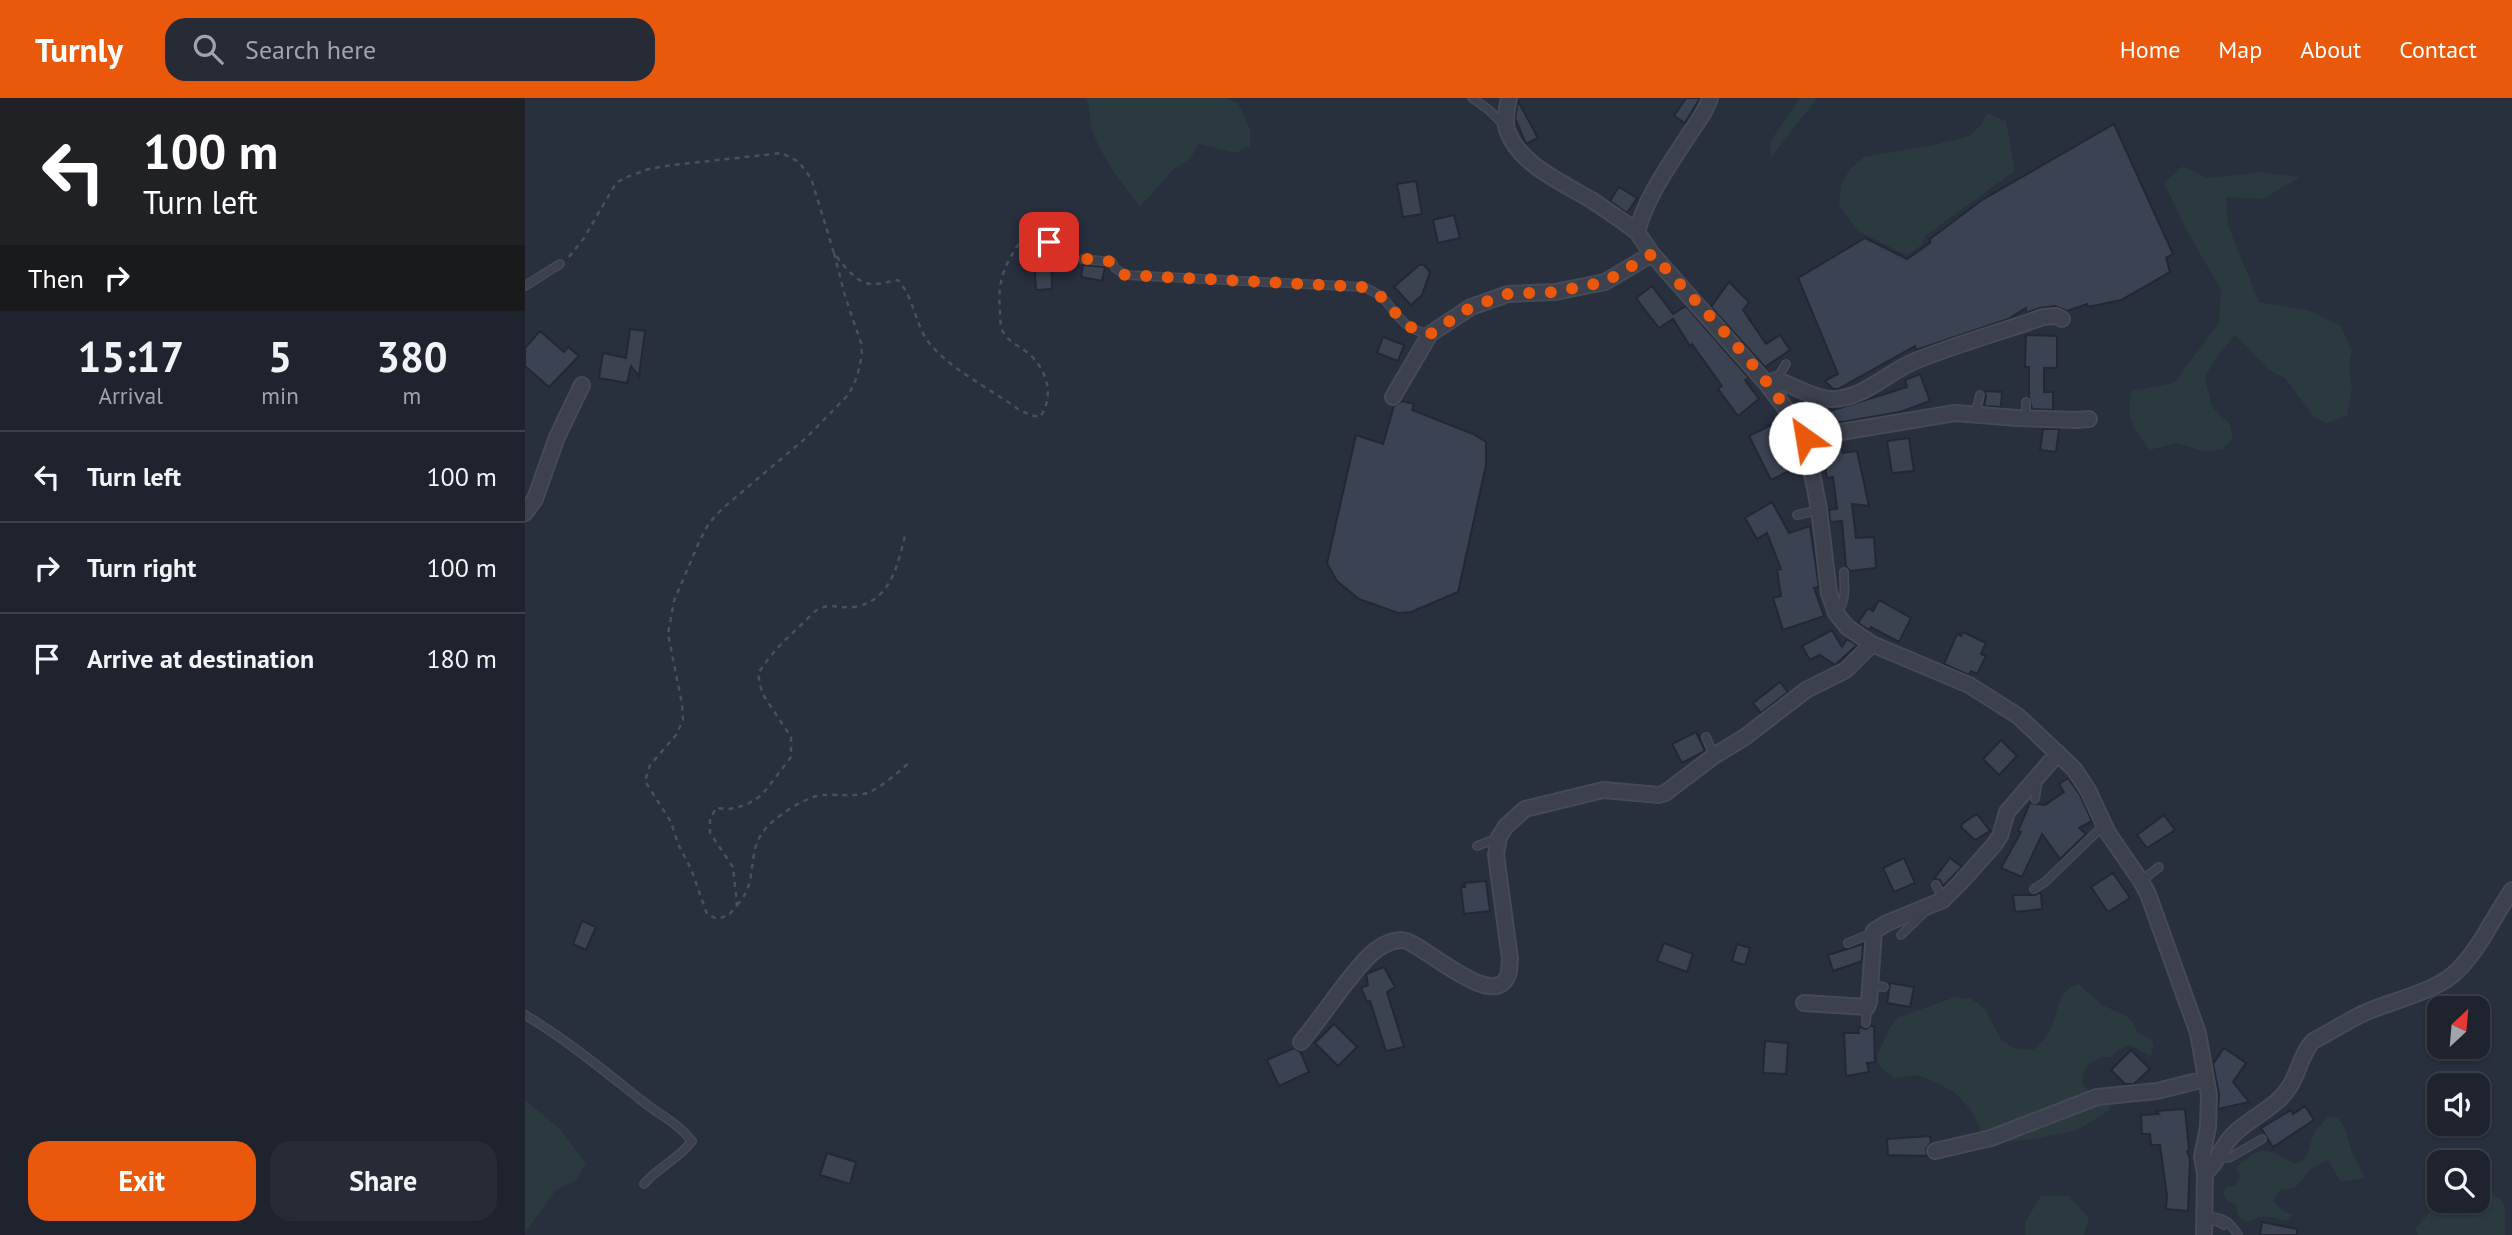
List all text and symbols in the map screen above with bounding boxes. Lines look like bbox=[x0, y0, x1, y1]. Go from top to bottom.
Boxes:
search box bbox=[165, 18, 655, 81]
text: Turnly bbox=[35, 28, 123, 71]
icon: search bbox=[189, 30, 227, 68]
text: Search here bbox=[245, 33, 376, 66]
text: Home bbox=[2120, 34, 2180, 65]
text: Map bbox=[2218, 34, 2262, 65]
text: About bbox=[2300, 34, 2361, 65]
text: Contact bbox=[2399, 34, 2477, 65]
text: 100 m bbox=[143, 119, 278, 183]
icon: left bbox=[28, 126, 119, 217]
text: Turn left bbox=[143, 181, 258, 223]
pin bbox=[1019, 212, 1079, 272]
icon: arrive bbox=[1030, 223, 1068, 261]
icon: right bbox=[98, 259, 136, 297]
text: Then bbox=[28, 262, 84, 295]
text: 15:17 bbox=[77, 329, 184, 384]
text: 5 bbox=[268, 329, 292, 384]
text: 380 bbox=[376, 329, 448, 384]
text: Arrival bbox=[98, 381, 163, 410]
text: min bbox=[261, 381, 299, 410]
text: m bbox=[403, 381, 421, 410]
position arrow bbox=[1768, 401, 1842, 475]
icon: left bbox=[28, 458, 66, 496]
text: Turn left bbox=[87, 460, 181, 493]
text: 100 m bbox=[426, 460, 497, 493]
icon: right bbox=[28, 549, 66, 587]
text: Turn right bbox=[87, 551, 196, 584]
text: 100 m bbox=[426, 551, 497, 584]
icon: arrive bbox=[28, 640, 66, 678]
text: Arrive at destination bbox=[87, 642, 314, 675]
text: 180 m bbox=[426, 642, 497, 675]
north arrow bbox=[2427, 996, 2490, 1059]
map controls bbox=[2427, 996, 2490, 1213]
button: sound bbox=[2427, 1073, 2490, 1136]
button: Exit bbox=[28, 1141, 256, 1221]
button: Share bbox=[270, 1141, 497, 1221]
button: search bbox=[2427, 1150, 2490, 1213]

